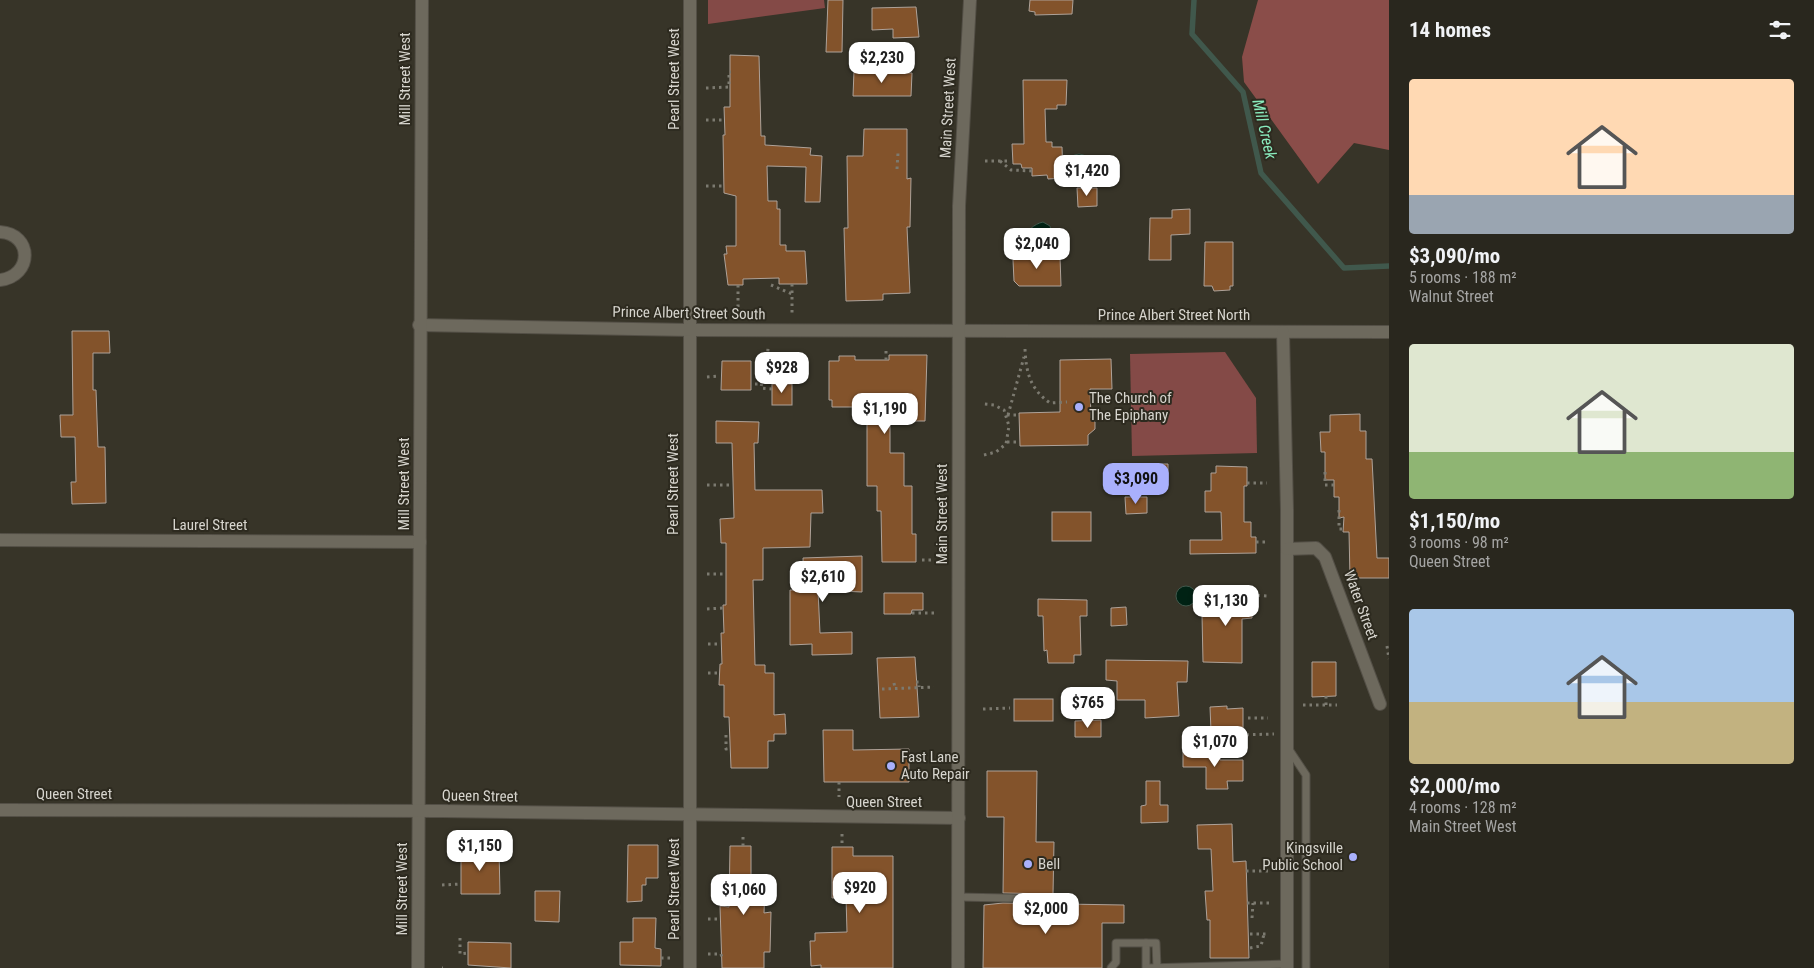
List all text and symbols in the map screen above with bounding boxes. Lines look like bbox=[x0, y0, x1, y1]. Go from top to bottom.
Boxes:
icon: filters bbox=[1766, 16, 1794, 44]
text: 14 homes bbox=[1409, 18, 1491, 42]
street label: Pearl Street West bbox=[665, 28, 683, 130]
street label: Mill Street West bbox=[396, 32, 414, 126]
pin: $2,230 bbox=[841, 42, 923, 84]
text: $2,230 bbox=[860, 48, 904, 67]
street label: Main Street West bbox=[936, 57, 960, 159]
water label: Mill Creek bbox=[1248, 97, 1281, 162]
icon: home bbox=[1557, 112, 1647, 202]
pin: $1,420 bbox=[1046, 154, 1128, 197]
text: $1,420 bbox=[1065, 161, 1109, 180]
pin: $2,040 bbox=[996, 228, 1078, 270]
text: $2,040 bbox=[1015, 234, 1059, 253]
text: $3,090/mo bbox=[1409, 244, 1500, 268]
text: 5 rooms · 188 m² bbox=[1409, 268, 1517, 287]
text: Walnut Street bbox=[1409, 287, 1494, 306]
street label: Prince Albert Street South bbox=[612, 303, 766, 323]
street label: Prince Albert Street North bbox=[1098, 306, 1250, 324]
pin: $928 bbox=[752, 352, 812, 394]
text: $928 bbox=[766, 358, 798, 377]
icon: home bbox=[1557, 377, 1647, 467]
place label: The Church of The Epiphany bbox=[1089, 389, 1172, 424]
pin: $1,190 bbox=[844, 392, 926, 435]
text: $1,190 bbox=[863, 399, 907, 418]
marker: The Church of The Epiphany bbox=[1073, 401, 1085, 413]
street label: Pearl Street West bbox=[664, 433, 682, 535]
street label: Mill Street West bbox=[395, 437, 413, 531]
pin: $3,090 bbox=[1095, 462, 1177, 505]
street label: Main Street West bbox=[933, 464, 951, 564]
text: $3,090 bbox=[1114, 469, 1158, 488]
text: $1,150/mo bbox=[1409, 509, 1500, 533]
street label: Laurel Street bbox=[172, 516, 248, 534]
text: 3 rooms · 98 m² bbox=[1409, 533, 1509, 552]
text: Queen Street bbox=[1409, 552, 1490, 571]
pin: $2,610 bbox=[782, 560, 864, 603]
text: $2,610 bbox=[801, 567, 845, 586]
street label: Water Street bbox=[1340, 568, 1382, 642]
pin: $1,130 bbox=[1185, 584, 1267, 627]
text: $1,130 bbox=[1204, 591, 1248, 610]
icon: home bbox=[1557, 642, 1647, 732]
pin: $765 bbox=[1058, 686, 1118, 729]
text: $765 bbox=[1072, 693, 1104, 712]
pin: $1,070 bbox=[1174, 726, 1256, 768]
text: $1,070 bbox=[1193, 732, 1237, 751]
place label: Fast Lane Auto Repair bbox=[901, 748, 970, 783]
marker: Fast Lane Auto Repair bbox=[885, 760, 897, 772]
text: $2,000/mo bbox=[1409, 774, 1500, 798]
street label: Queen Street bbox=[36, 785, 112, 803]
street label: Queen Street bbox=[442, 786, 518, 806]
street label: Queen Street bbox=[846, 793, 922, 811]
text: 4 rooms · 128 m² bbox=[1409, 798, 1517, 817]
text: Main Street West bbox=[1409, 817, 1516, 836]
pin: $1,150 bbox=[439, 830, 521, 872]
text: $1,150 bbox=[458, 836, 502, 855]
street label: Pearl Street West bbox=[665, 838, 683, 940]
place label: Kingsville Public School bbox=[1262, 839, 1343, 874]
street label: Mill Street West bbox=[393, 842, 411, 936]
marker: Kingsville Public School bbox=[1347, 851, 1359, 863]
place label: Bell bbox=[1038, 855, 1060, 873]
marker: Bell bbox=[1022, 858, 1034, 870]
pin: $920 bbox=[830, 872, 890, 914]
pin: $1,060 bbox=[703, 874, 785, 916]
text: $920 bbox=[844, 878, 876, 897]
text: $1,060 bbox=[722, 880, 766, 899]
pin: $2,000 bbox=[1005, 892, 1087, 935]
text: $2,000 bbox=[1024, 899, 1068, 918]

